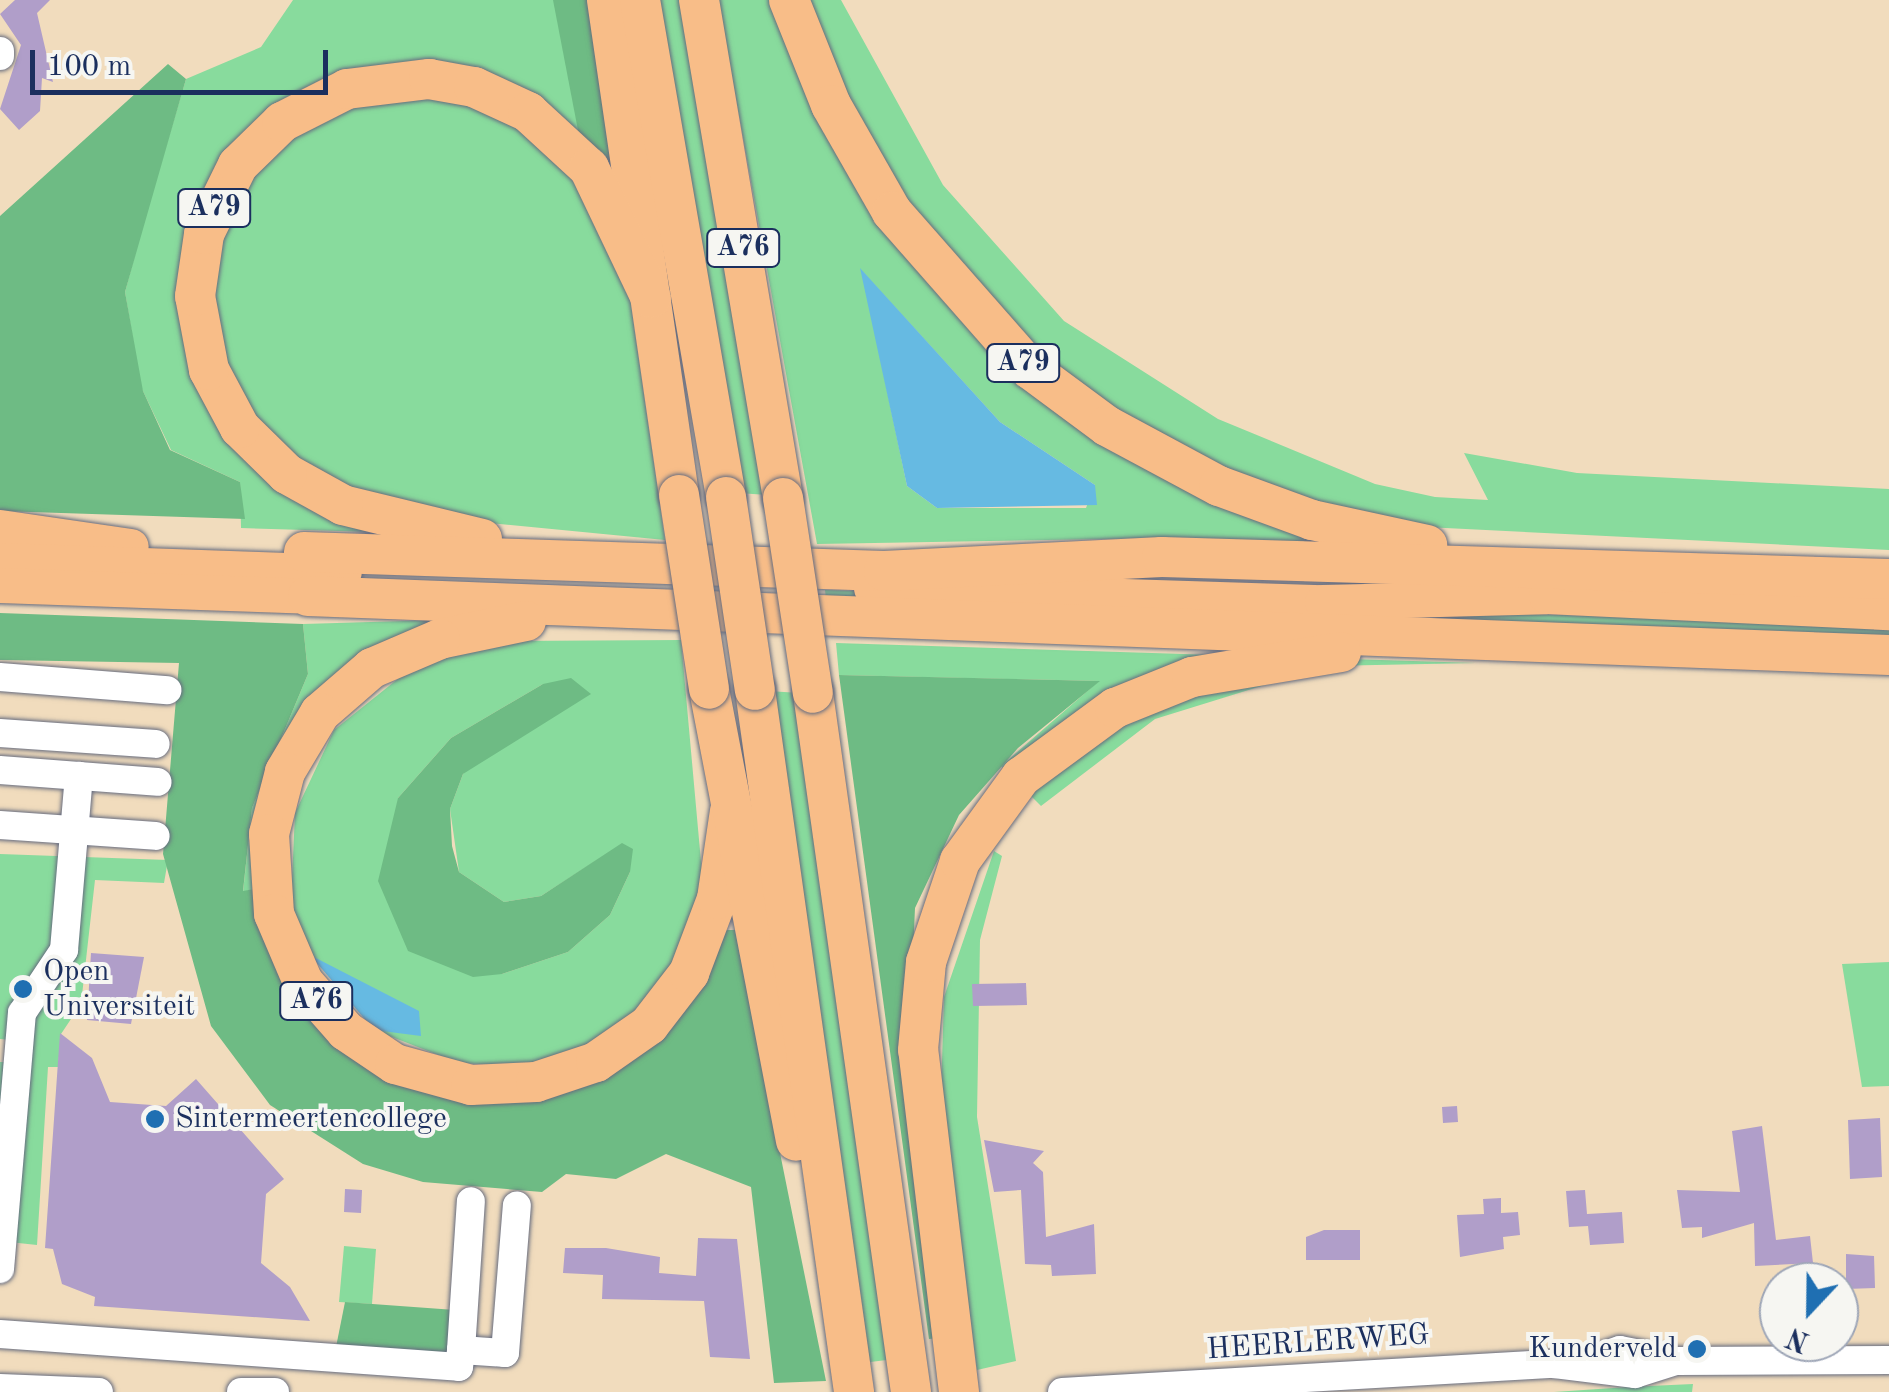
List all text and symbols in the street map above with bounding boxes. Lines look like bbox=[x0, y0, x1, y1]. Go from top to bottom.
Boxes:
scale bar bbox=[35, 30, 332, 92]
text: 100 m bbox=[47, 52, 131, 82]
road number: A79 bbox=[176, 185, 252, 231]
road number: A76 bbox=[706, 225, 780, 271]
road number: A79 bbox=[986, 340, 1060, 386]
place label: Open Universiteit bbox=[43, 954, 195, 1024]
marker: Open Universiteit bbox=[12, 978, 34, 1000]
road number: A76 bbox=[278, 978, 354, 1024]
place label: Sintermeertencollege bbox=[175, 1101, 447, 1137]
marker: Sintermeertencollege bbox=[144, 1108, 166, 1130]
north arrow bbox=[1759, 1262, 1859, 1362]
street label: HEERLERWEG bbox=[1205, 1317, 1431, 1369]
text: N bbox=[1783, 1321, 1814, 1355]
place label: Kunderveld bbox=[1528, 1331, 1677, 1367]
marker: Kunderveld bbox=[1686, 1338, 1708, 1360]

